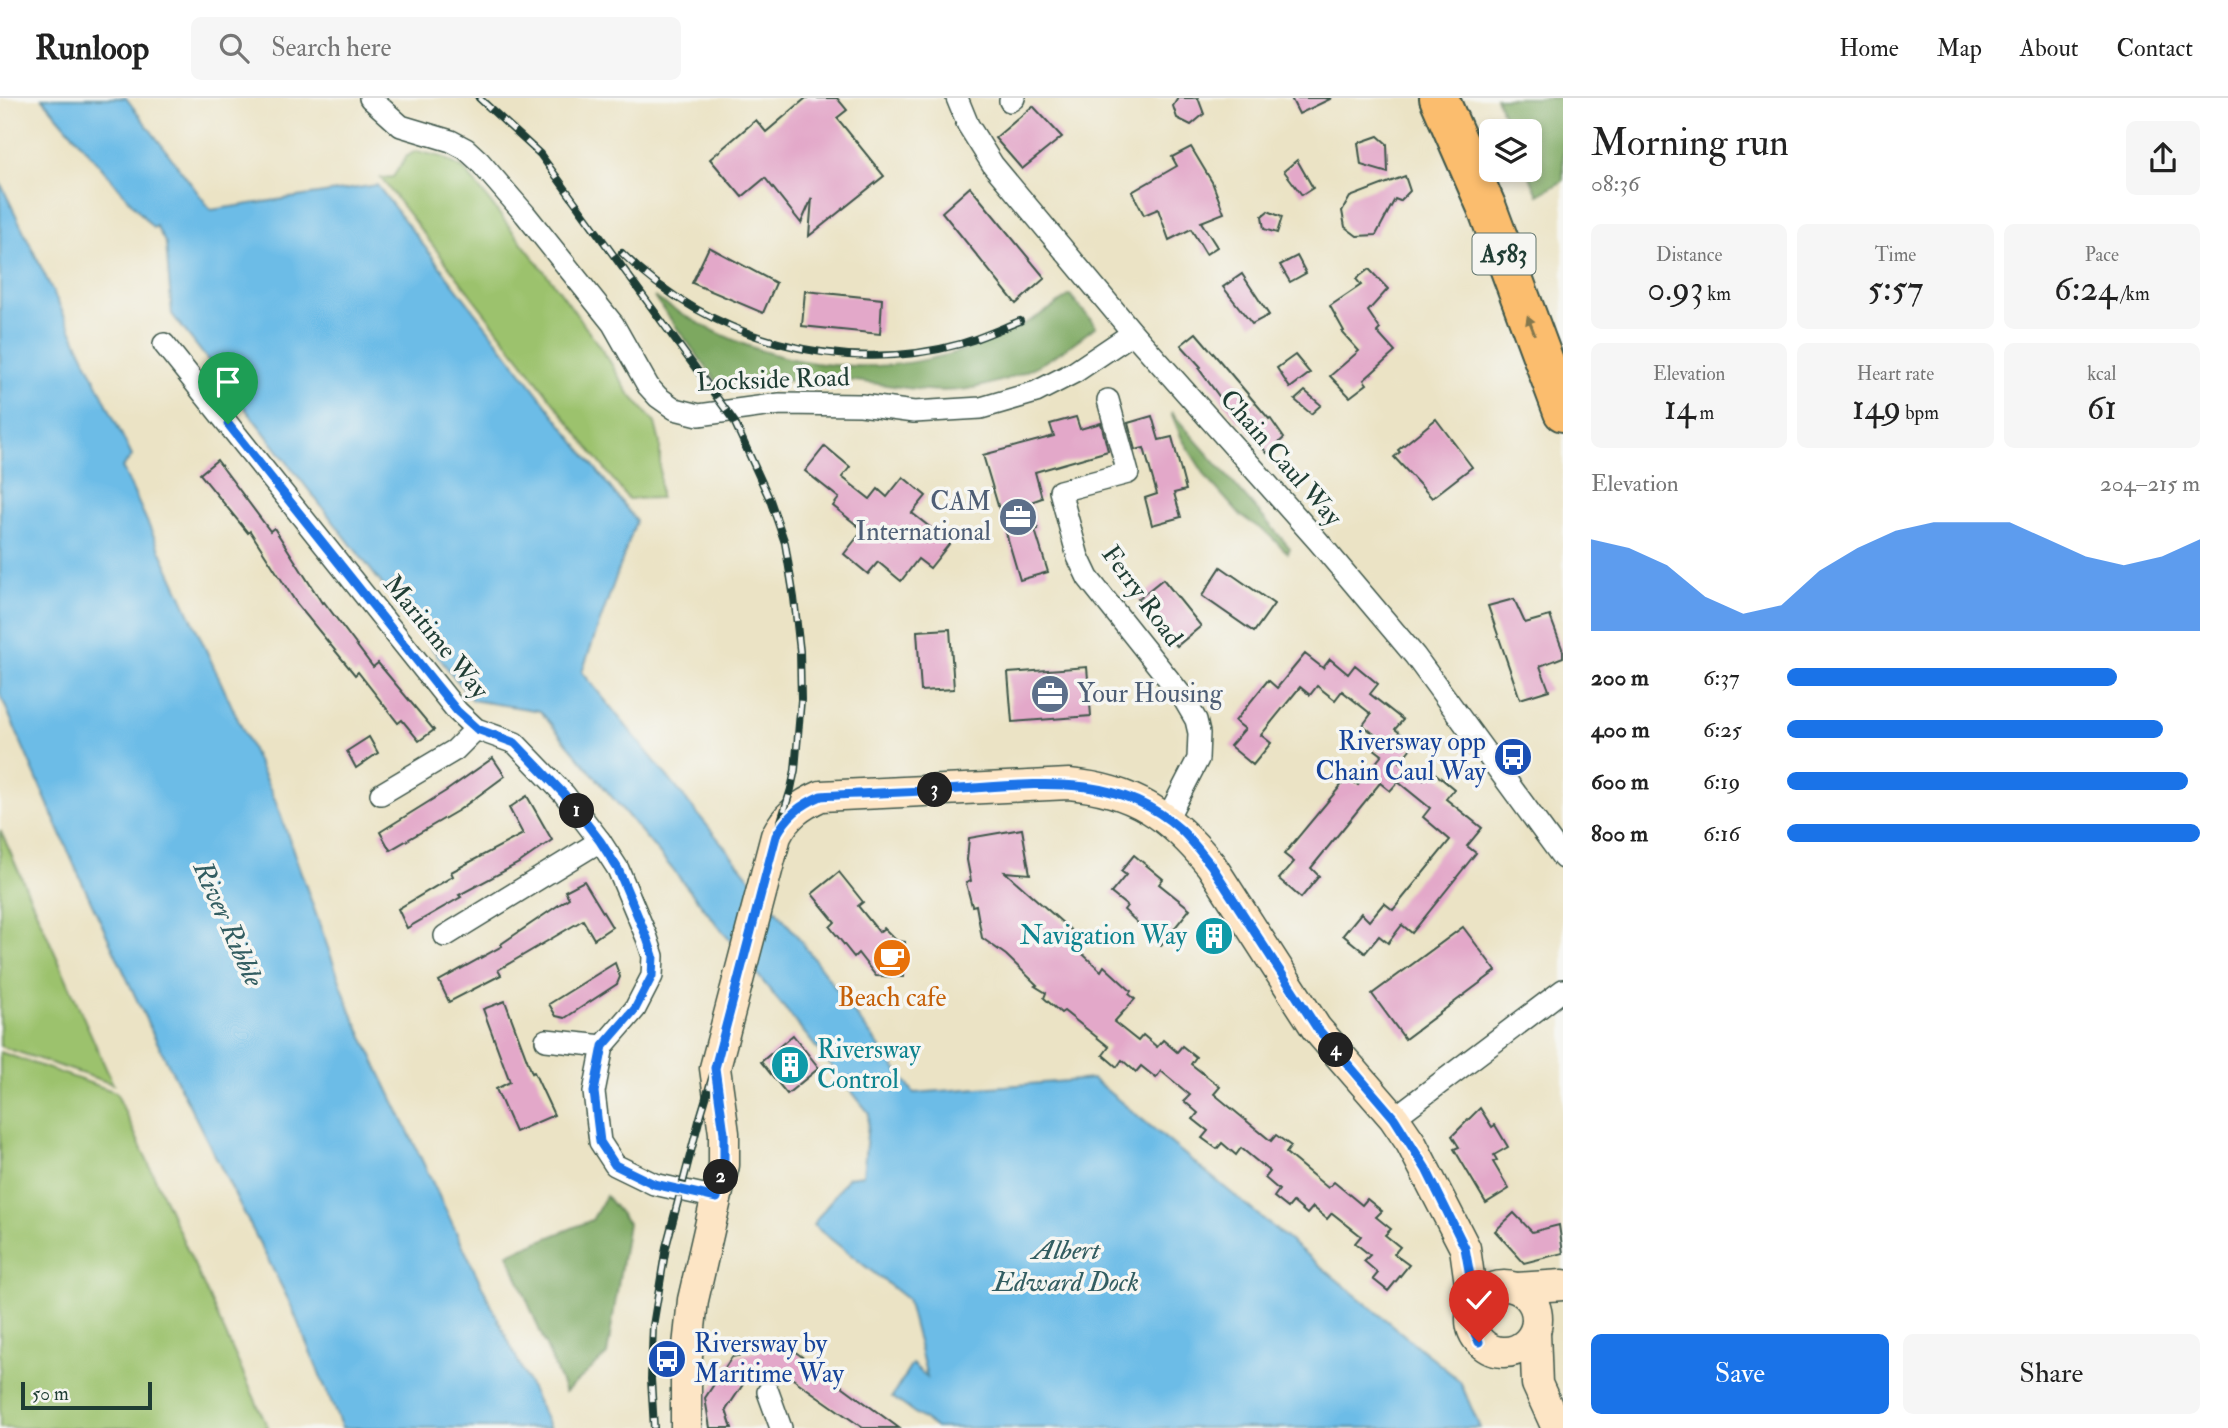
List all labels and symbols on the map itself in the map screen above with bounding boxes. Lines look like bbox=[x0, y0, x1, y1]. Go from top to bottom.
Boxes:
road number: A583 bbox=[1472, 234, 1536, 274]
one-way arrow bbox=[1525, 314, 1536, 335]
pin bbox=[198, 352, 258, 424]
street label: Lockside Road bbox=[696, 361, 850, 399]
street label: Chain Caul Way bbox=[1213, 383, 1349, 533]
place label: CAM International bbox=[856, 486, 991, 548]
office icon: CAM International bbox=[997, 496, 1039, 538]
street label: Ferry Road bbox=[1095, 539, 1189, 653]
street label: Maritime Way bbox=[376, 569, 496, 706]
office icon: Your Housing bbox=[1029, 673, 1071, 715]
place label: Your Housing bbox=[1077, 678, 1224, 710]
place label: Riversway opp Chain Caul Way bbox=[1316, 726, 1487, 788]
bus stop icon: Riversway opp Chain Caul Way bbox=[1492, 736, 1534, 778]
pin: 3 bbox=[918, 772, 953, 808]
pin: 1 bbox=[560, 794, 594, 828]
water label: River Ribble bbox=[184, 855, 271, 993]
building icon: Navigation Way bbox=[1193, 915, 1235, 957]
place label: Navigation Way bbox=[1020, 920, 1188, 952]
cafe icon: Beach cafe bbox=[871, 937, 913, 979]
place label: Beach cafe bbox=[838, 982, 946, 1014]
pin: 4 bbox=[1318, 1032, 1354, 1068]
place label: Riversway Control bbox=[817, 1034, 921, 1096]
building icon: Riversway Control bbox=[769, 1044, 811, 1086]
pin: 2 bbox=[704, 1160, 738, 1194]
water label: Albert Edward Dock bbox=[991, 1233, 1139, 1300]
pin bbox=[1449, 1270, 1509, 1342]
place label: Riversway by Maritime Way bbox=[694, 1328, 845, 1390]
bus stop icon: Riversway by Maritime Way bbox=[646, 1338, 688, 1380]
scale bar bbox=[21, 1379, 152, 1411]

